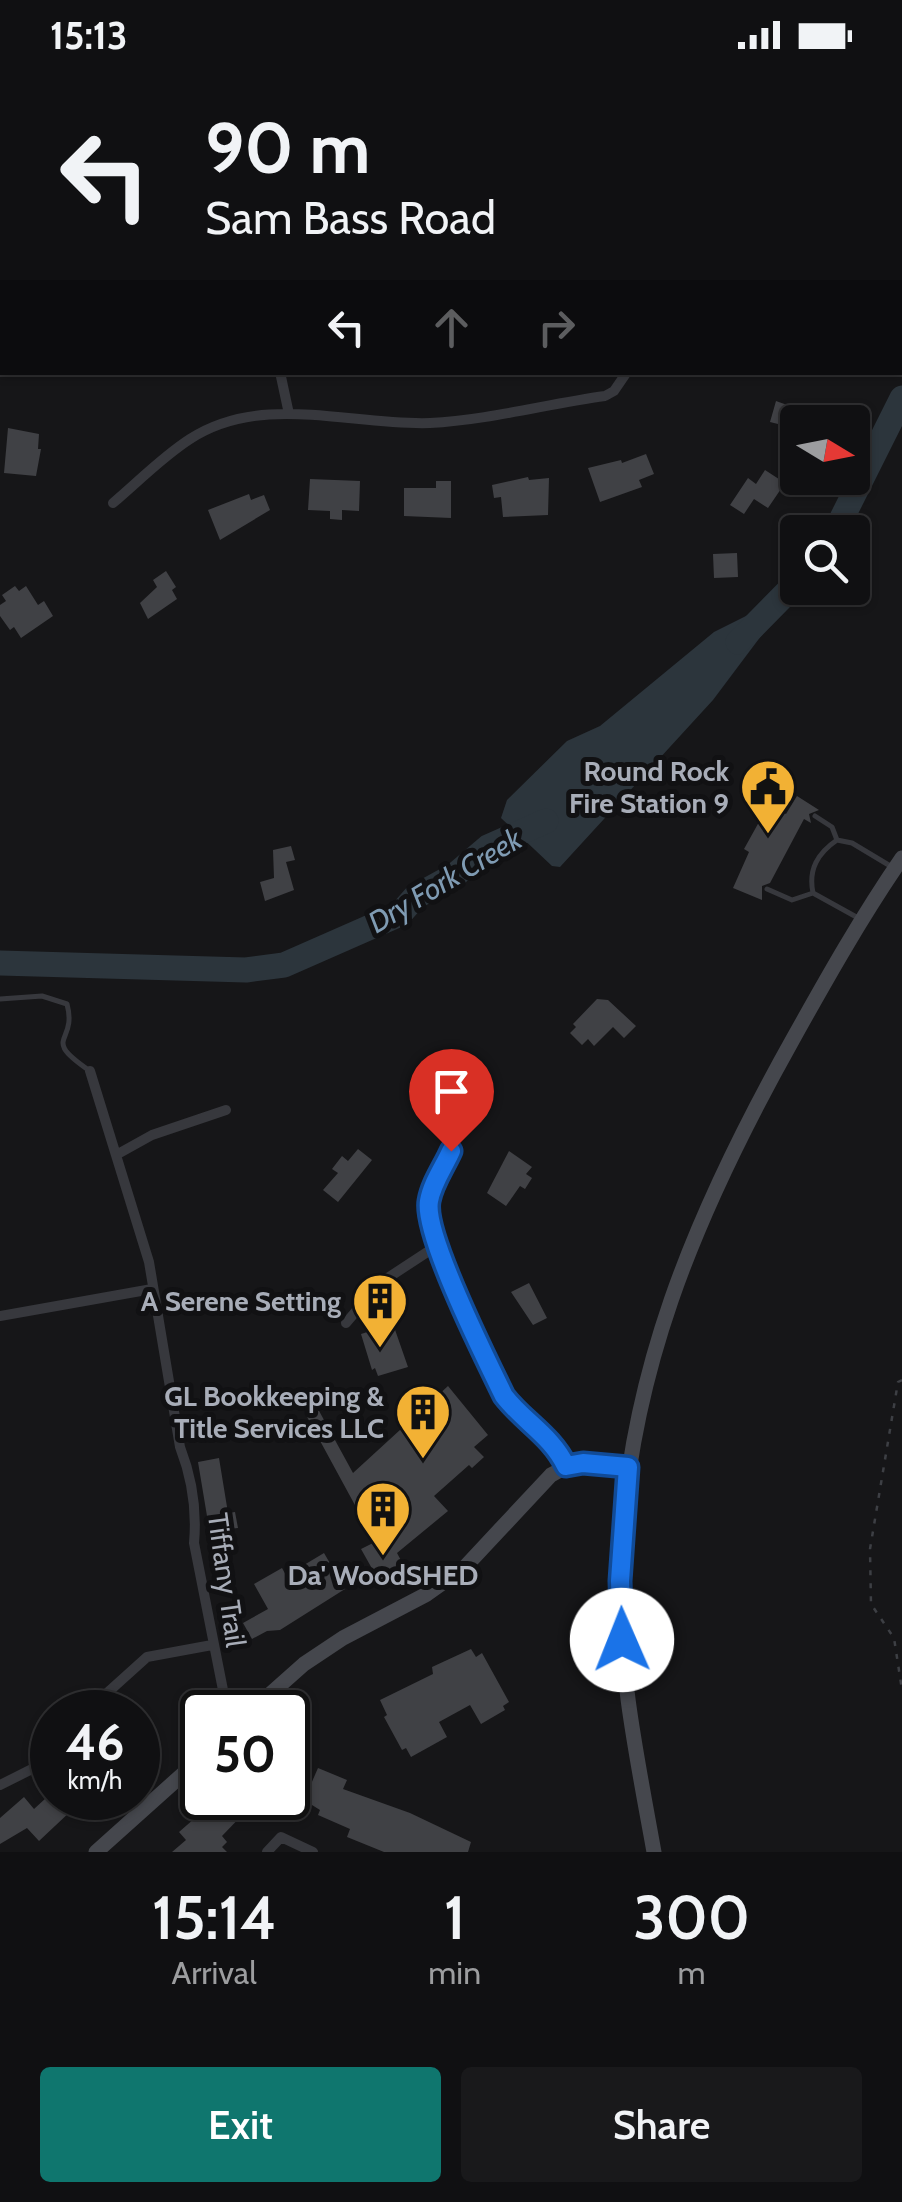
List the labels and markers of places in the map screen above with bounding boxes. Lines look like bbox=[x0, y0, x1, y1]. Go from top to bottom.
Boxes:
place label: Round Rock Fire Station 9 bbox=[569, 754, 729, 820]
public building icon: Round Rock Fire Station 9 bbox=[738, 757, 798, 836]
pin bbox=[409, 1049, 494, 1152]
building icon: A Serene Setting bbox=[350, 1271, 410, 1350]
place label: A Serene Setting bbox=[141, 1284, 341, 1318]
place label: GL Bookkeeping & Title Services LLC bbox=[164, 1379, 384, 1445]
building icon: GL Bookkeeping & Title Services LLC bbox=[393, 1382, 453, 1461]
building icon: Da' WoodSHED bbox=[353, 1479, 413, 1558]
place label: Da' WoodSHED bbox=[288, 1558, 478, 1592]

